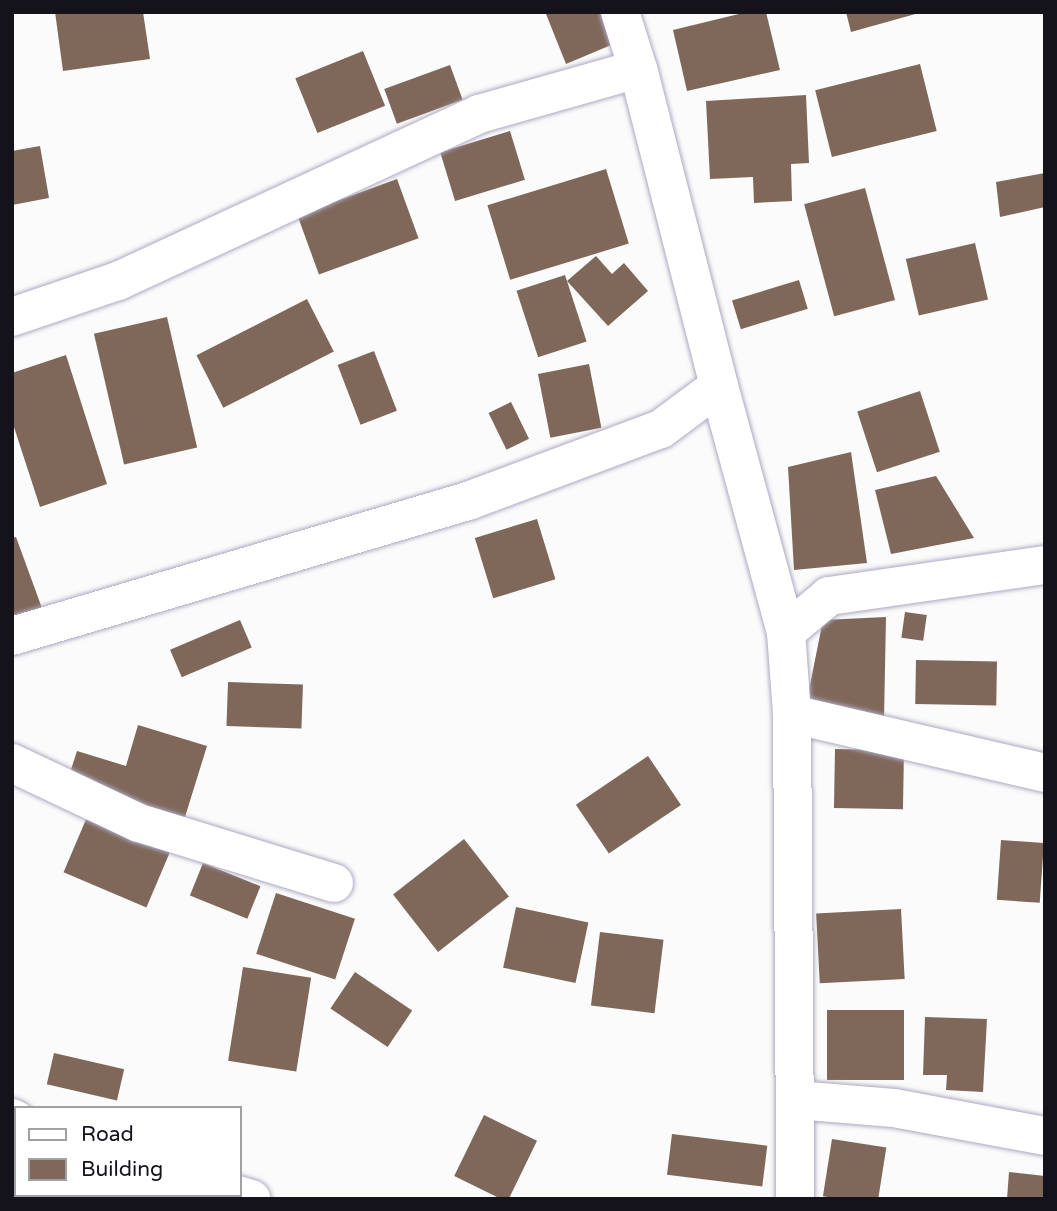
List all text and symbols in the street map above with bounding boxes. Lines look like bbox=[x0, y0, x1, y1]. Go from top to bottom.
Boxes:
legend bbox=[14, 1106, 242, 1197]
text: Road bbox=[81, 1122, 134, 1147]
text: Building bbox=[81, 1157, 163, 1182]

